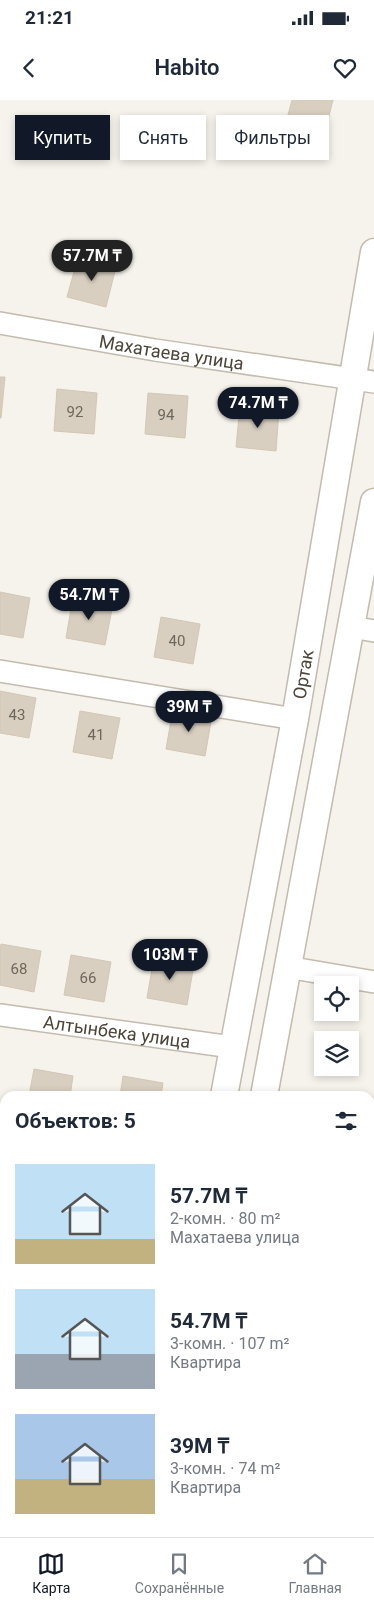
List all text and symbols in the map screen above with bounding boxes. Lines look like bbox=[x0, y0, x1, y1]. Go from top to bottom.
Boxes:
text: 21:21 bbox=[25, 6, 74, 29]
icon: back bbox=[15, 54, 43, 82]
icon: heart bbox=[331, 54, 359, 82]
text: Habito bbox=[154, 55, 220, 80]
chip: Купить bbox=[15, 115, 110, 160]
chip: Снять bbox=[120, 115, 206, 160]
chip: Фильтры bbox=[216, 115, 329, 160]
pin: 57.7M ₸ bbox=[46, 240, 138, 282]
text: 57.7M ₸ bbox=[63, 246, 121, 265]
street label: Махатаева улица bbox=[98, 330, 245, 373]
pin: 74.7M ₸ bbox=[212, 386, 304, 429]
text: 74.7M ₸ bbox=[229, 393, 287, 412]
house number: 92 bbox=[67, 403, 83, 421]
house number: 94 bbox=[158, 406, 175, 424]
pin: 54.7M ₸ bbox=[43, 578, 135, 621]
text: 54.7M ₸ bbox=[60, 585, 118, 604]
house number: 40 bbox=[169, 632, 185, 650]
street label: Ортак bbox=[288, 648, 317, 701]
pin: 39M ₸ bbox=[154, 690, 224, 733]
text: 39M ₸ bbox=[166, 697, 212, 716]
house number: 43 bbox=[9, 706, 25, 724]
house number: 41 bbox=[88, 726, 104, 744]
pin: 103M ₸ bbox=[129, 938, 211, 981]
text: 103M ₸ bbox=[143, 945, 197, 964]
house number: 68 bbox=[11, 960, 27, 978]
house number: 66 bbox=[80, 969, 96, 987]
map controls bbox=[314, 976, 359, 1076]
button: locate bbox=[314, 976, 359, 1021]
street label: Алтынбека улица bbox=[42, 1011, 192, 1052]
button: layers bbox=[314, 1031, 359, 1076]
icon: filters bbox=[332, 1107, 360, 1135]
text: Объектов: 5 bbox=[15, 1109, 136, 1133]
icon: home bbox=[55, 1184, 115, 1244]
text: 57.7M ₸ bbox=[170, 1184, 247, 1208]
text: 2-комн. · 80 m² bbox=[170, 1209, 280, 1228]
text: Махатаева улица bbox=[170, 1228, 300, 1247]
icon: home bbox=[55, 1309, 115, 1369]
text: 54.7M ₸ bbox=[170, 1309, 247, 1333]
text: 3-комн. · 107 m² bbox=[170, 1334, 289, 1353]
text: Квартира bbox=[170, 1353, 241, 1372]
icon: home bbox=[55, 1434, 115, 1494]
text: 39M ₸ bbox=[170, 1434, 229, 1458]
text: 3-комн. · 74 m² bbox=[170, 1459, 280, 1478]
text: Квартира bbox=[170, 1478, 241, 1497]
tab: Карта bbox=[32, 1550, 70, 1596]
tab: Сохранённые bbox=[135, 1550, 224, 1596]
tab: Главная bbox=[289, 1550, 342, 1596]

